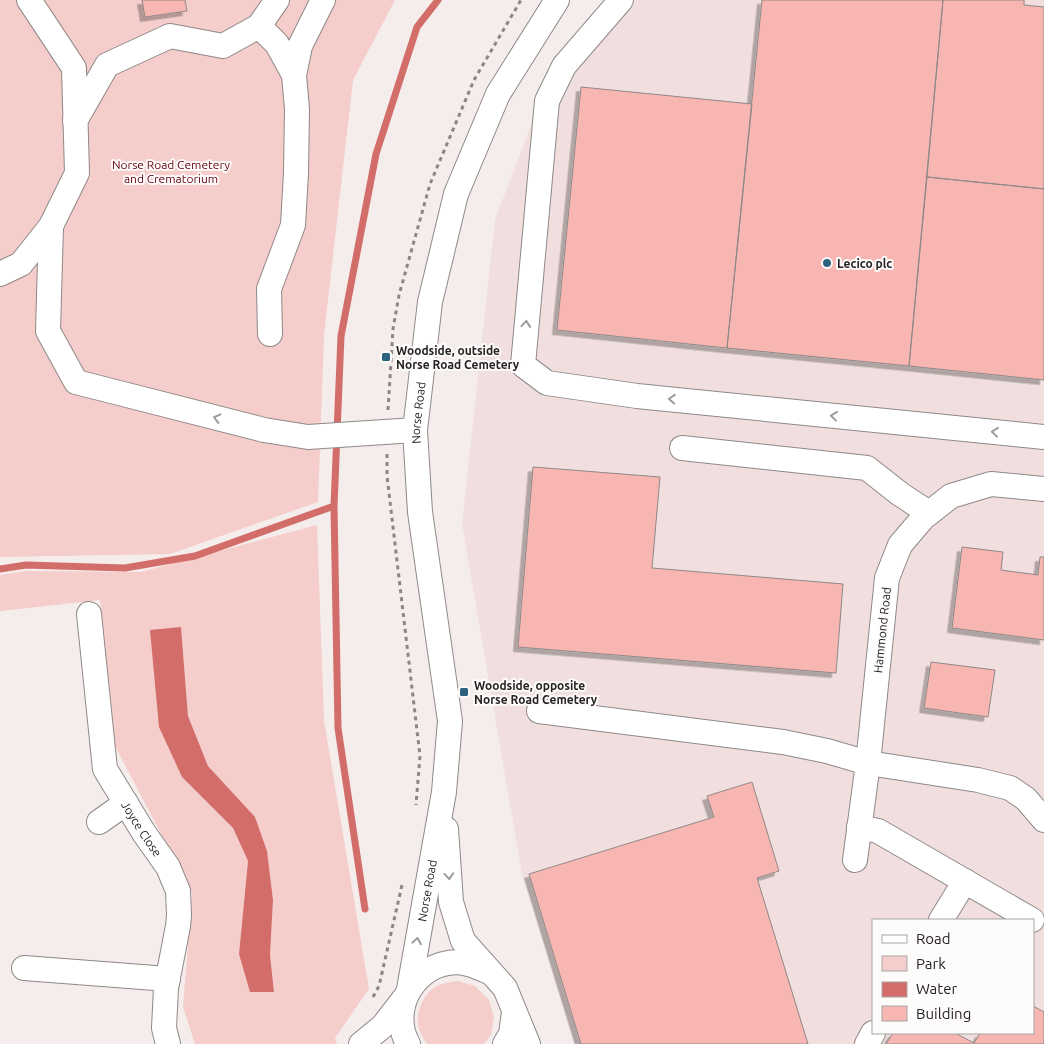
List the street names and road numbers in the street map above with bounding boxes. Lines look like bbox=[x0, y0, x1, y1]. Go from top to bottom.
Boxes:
street label: Norse Road bbox=[408, 381, 427, 444]
street label: Hammond Road bbox=[871, 586, 893, 674]
street label: Joyce Close bbox=[120, 799, 165, 859]
street label: Norse Road bbox=[415, 859, 438, 922]

